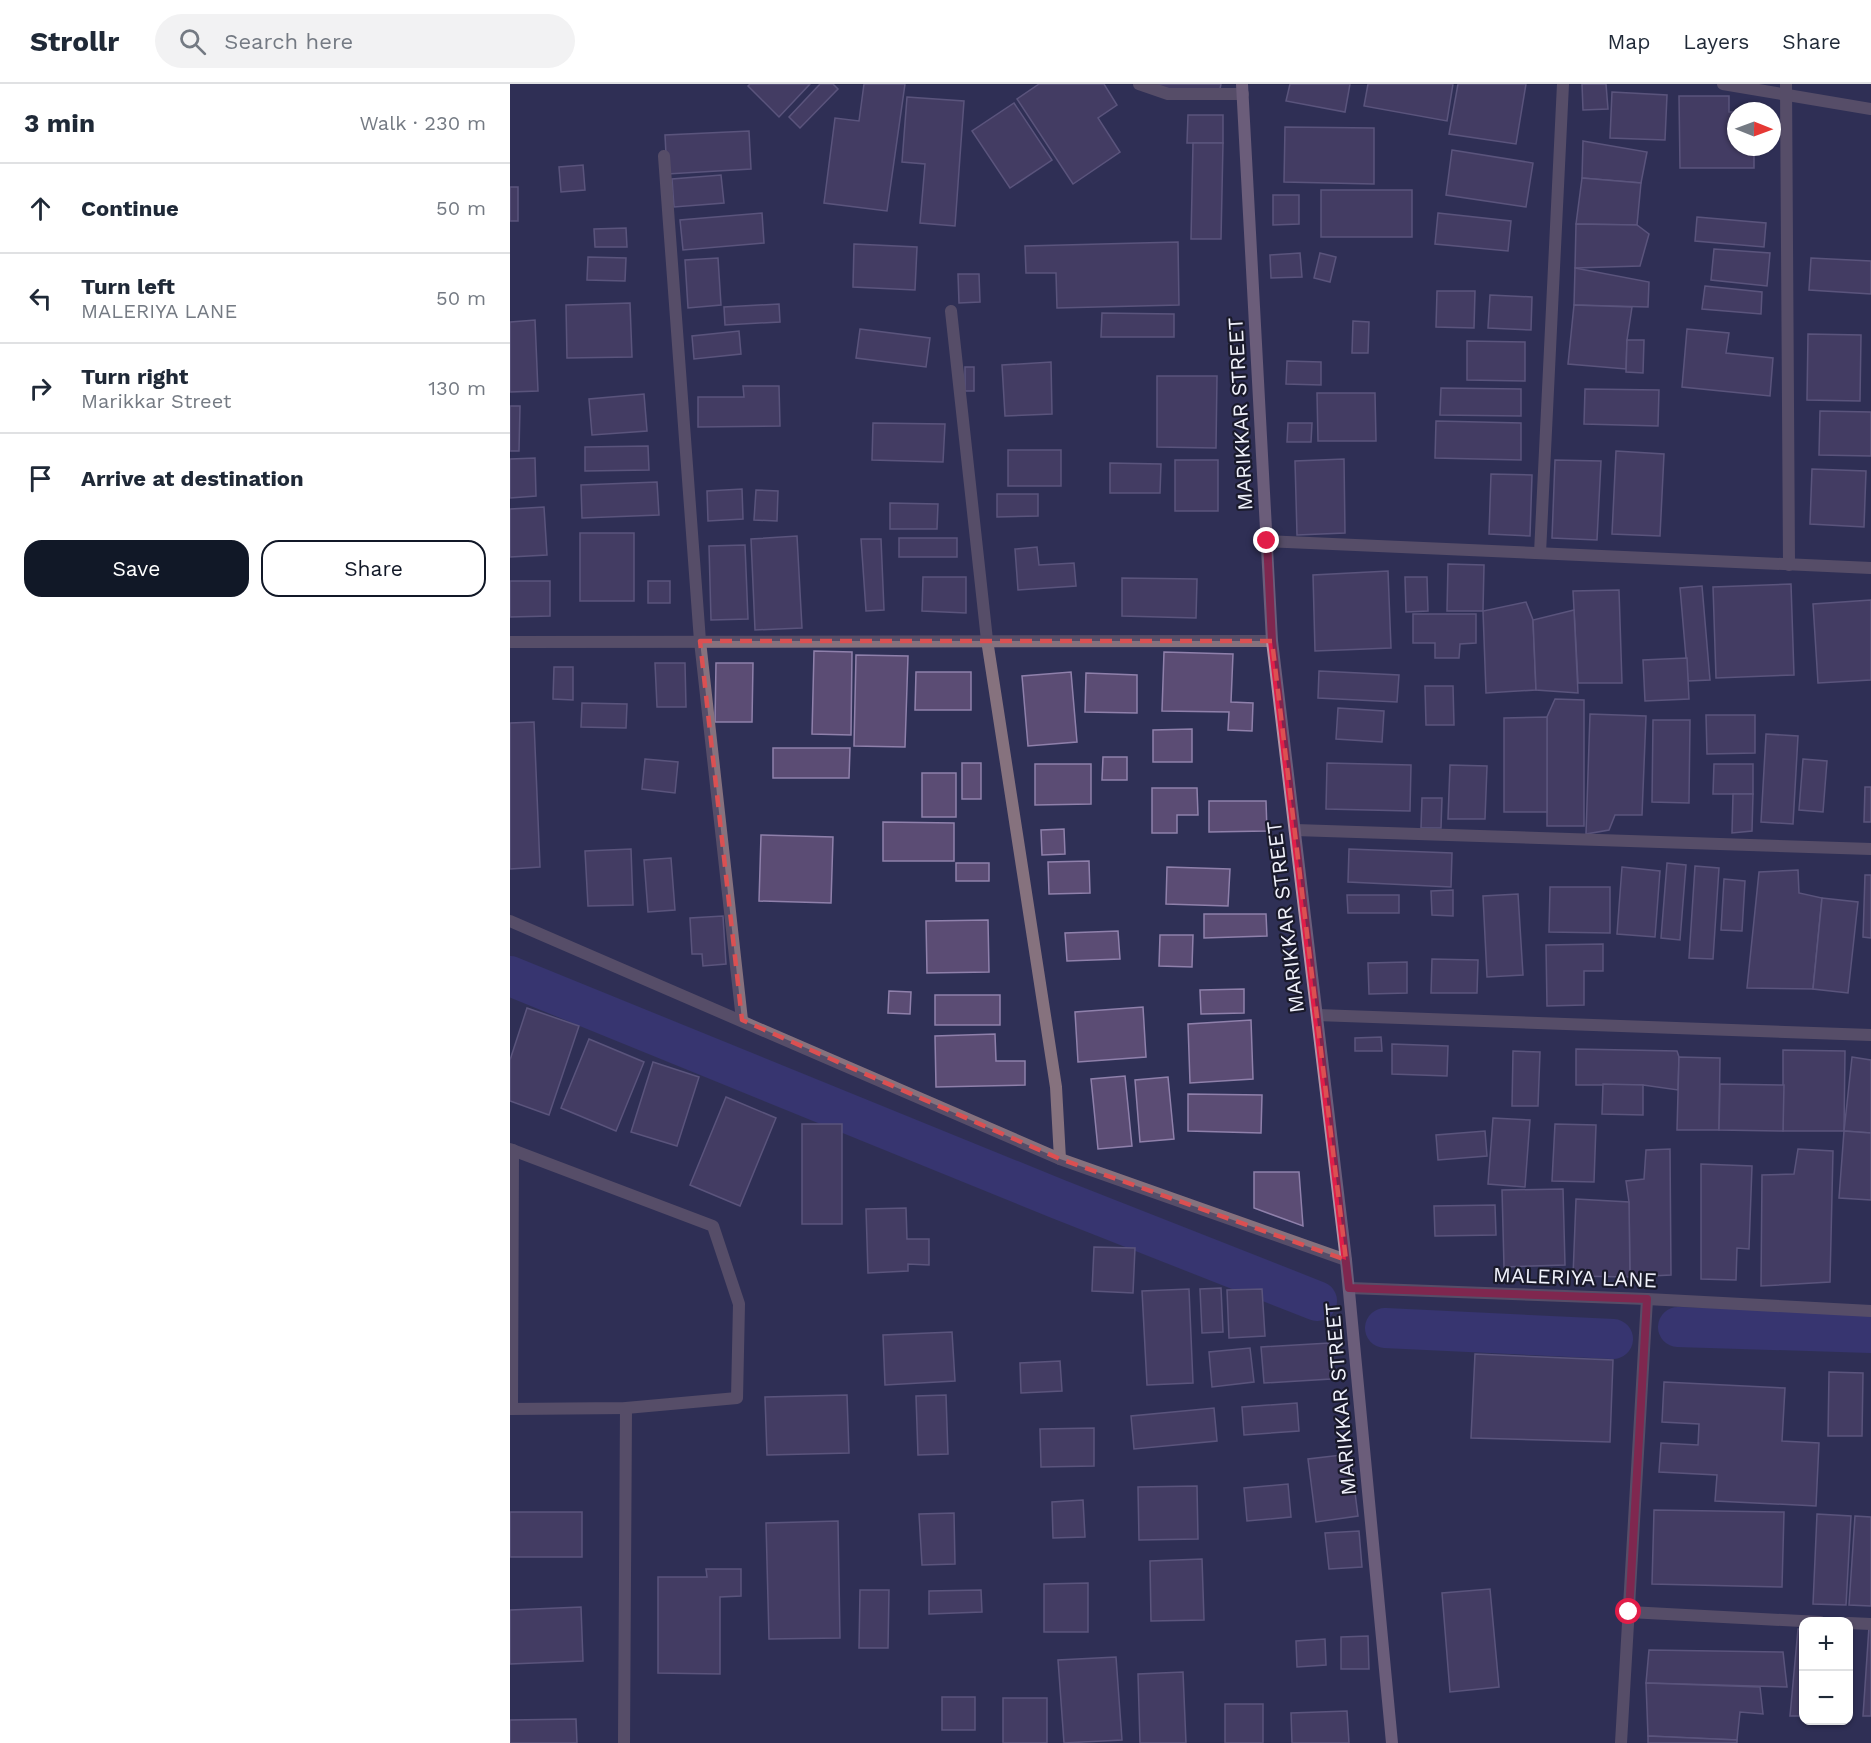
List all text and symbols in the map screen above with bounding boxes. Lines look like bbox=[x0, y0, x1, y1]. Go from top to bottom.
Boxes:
search box bbox=[155, 14, 575, 68]
text: Strollr bbox=[30, 25, 119, 58]
icon: search bbox=[176, 25, 209, 58]
text: Search here bbox=[224, 29, 353, 54]
text: Map bbox=[1607, 29, 1650, 54]
text: Layers bbox=[1683, 29, 1749, 54]
text: Share bbox=[1782, 29, 1841, 54]
north arrow bbox=[1727, 102, 1781, 156]
text: 3 min bbox=[24, 108, 95, 138]
text: Walk · 230 m bbox=[359, 111, 486, 135]
icon: ahead bbox=[24, 192, 57, 225]
text: Continue bbox=[81, 196, 179, 221]
text: 50 m bbox=[436, 196, 486, 220]
text: Turn left bbox=[81, 274, 175, 299]
icon: left bbox=[24, 282, 57, 315]
text: 50 m bbox=[436, 286, 486, 310]
text: MALERIYA LANE bbox=[81, 299, 237, 323]
street label: MARIKKAR STREET bbox=[1222, 316, 1258, 511]
text: Turn right bbox=[81, 364, 188, 389]
icon: right bbox=[24, 372, 57, 405]
text: 130 m bbox=[428, 376, 486, 400]
text: Marikkar Street bbox=[81, 389, 231, 413]
icon: arrive bbox=[24, 462, 57, 495]
text: Arrive at destination bbox=[81, 466, 304, 491]
route end bbox=[1253, 527, 1279, 553]
button: Save bbox=[24, 540, 249, 597]
button: Share bbox=[261, 540, 486, 597]
street label: MARIKKAR STREET bbox=[1261, 819, 1309, 1015]
street label: MALERIYA LANE bbox=[1493, 1262, 1657, 1292]
street label: MARIKKAR STREET bbox=[1319, 1301, 1361, 1496]
route start bbox=[1615, 1598, 1641, 1624]
map controls bbox=[1799, 1617, 1853, 1725]
button: + bbox=[1799, 1617, 1853, 1671]
button: − bbox=[1799, 1671, 1853, 1725]

